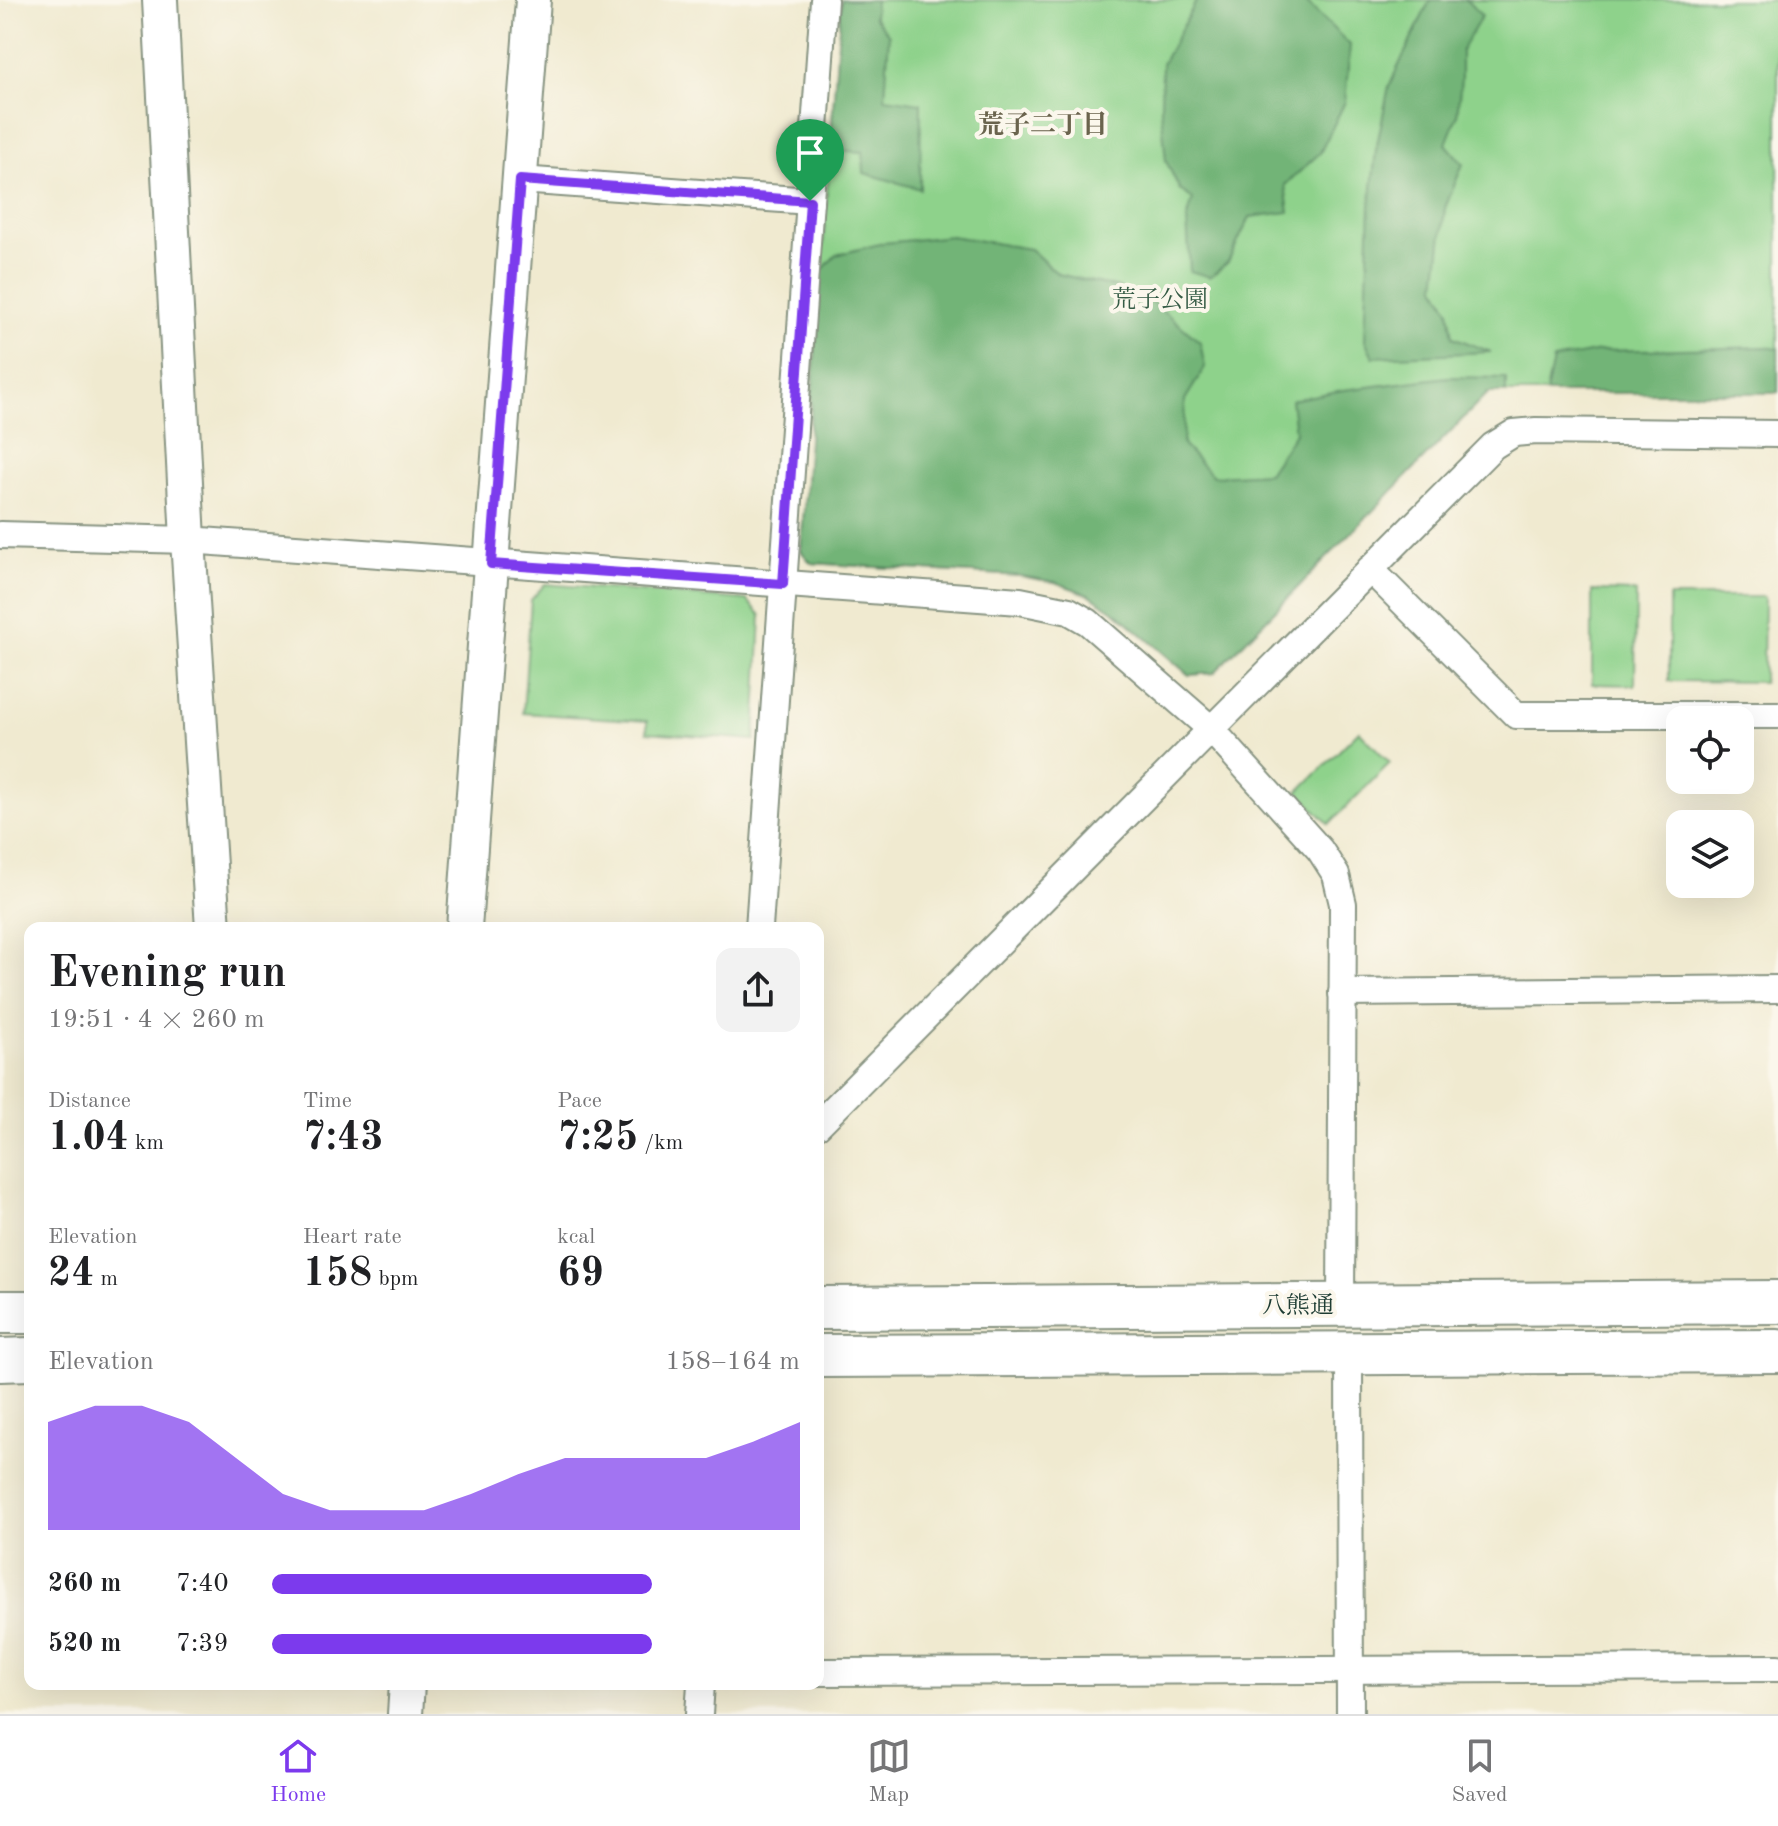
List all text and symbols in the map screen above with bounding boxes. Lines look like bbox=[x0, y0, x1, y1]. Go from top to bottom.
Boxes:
district label: 荒子二丁目 bbox=[978, 111, 1108, 139]
pin bbox=[776, 119, 844, 201]
icon: arrive bbox=[788, 131, 832, 175]
park label: 荒子公園 bbox=[1112, 286, 1208, 313]
map controls bbox=[1666, 706, 1754, 898]
button: locate bbox=[1666, 706, 1754, 794]
button: layers bbox=[1666, 810, 1754, 898]
button: share bbox=[716, 948, 800, 1032]
text: Evening run bbox=[48, 952, 286, 996]
text: 19:51 · 4 × 260 m bbox=[48, 1007, 265, 1033]
text: Distance bbox=[48, 1090, 131, 1112]
text: Time bbox=[303, 1090, 352, 1112]
text: Pace bbox=[557, 1090, 602, 1112]
text: 1.04 bbox=[48, 1119, 129, 1159]
text: 7:43 bbox=[303, 1119, 383, 1159]
text: 7:25 bbox=[557, 1119, 638, 1159]
text: km bbox=[129, 1132, 164, 1154]
text: /km bbox=[638, 1132, 683, 1154]
text: Elevation bbox=[48, 1226, 138, 1248]
text: Heart rate bbox=[303, 1226, 402, 1248]
text: kcal bbox=[557, 1226, 595, 1248]
text: 24 bbox=[48, 1255, 94, 1295]
text: 158 bbox=[303, 1255, 372, 1295]
text: 69 bbox=[557, 1255, 604, 1295]
text: m bbox=[94, 1268, 118, 1290]
text: bpm bbox=[372, 1268, 419, 1290]
street label: 八熊通 bbox=[1262, 1293, 1334, 1319]
text: Elevation bbox=[48, 1349, 154, 1375]
text: 158–164 m bbox=[665, 1349, 800, 1375]
text: 260 m bbox=[48, 1571, 121, 1597]
text: 7:40 bbox=[176, 1571, 229, 1597]
text: 520 m bbox=[48, 1631, 121, 1657]
text: 7:39 bbox=[176, 1631, 229, 1657]
tab: Home bbox=[270, 1734, 326, 1809]
tab: Map bbox=[867, 1734, 911, 1809]
tab: Saved bbox=[1452, 1734, 1508, 1809]

